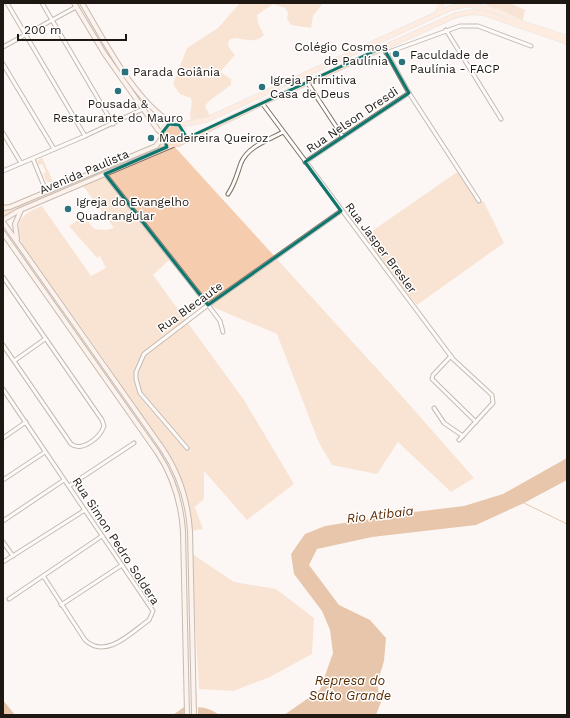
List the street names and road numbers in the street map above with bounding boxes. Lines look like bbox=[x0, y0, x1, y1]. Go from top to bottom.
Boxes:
street label: Rua Nelson Dresdi bbox=[304, 84, 400, 156]
street label: Avenida Paulista bbox=[37, 147, 131, 197]
street label: Rua Jasper Bresler bbox=[342, 200, 420, 296]
street label: Rua Blecaute bbox=[155, 279, 225, 335]
street label: Rua Simon Pedro Soldera bbox=[70, 475, 163, 607]

